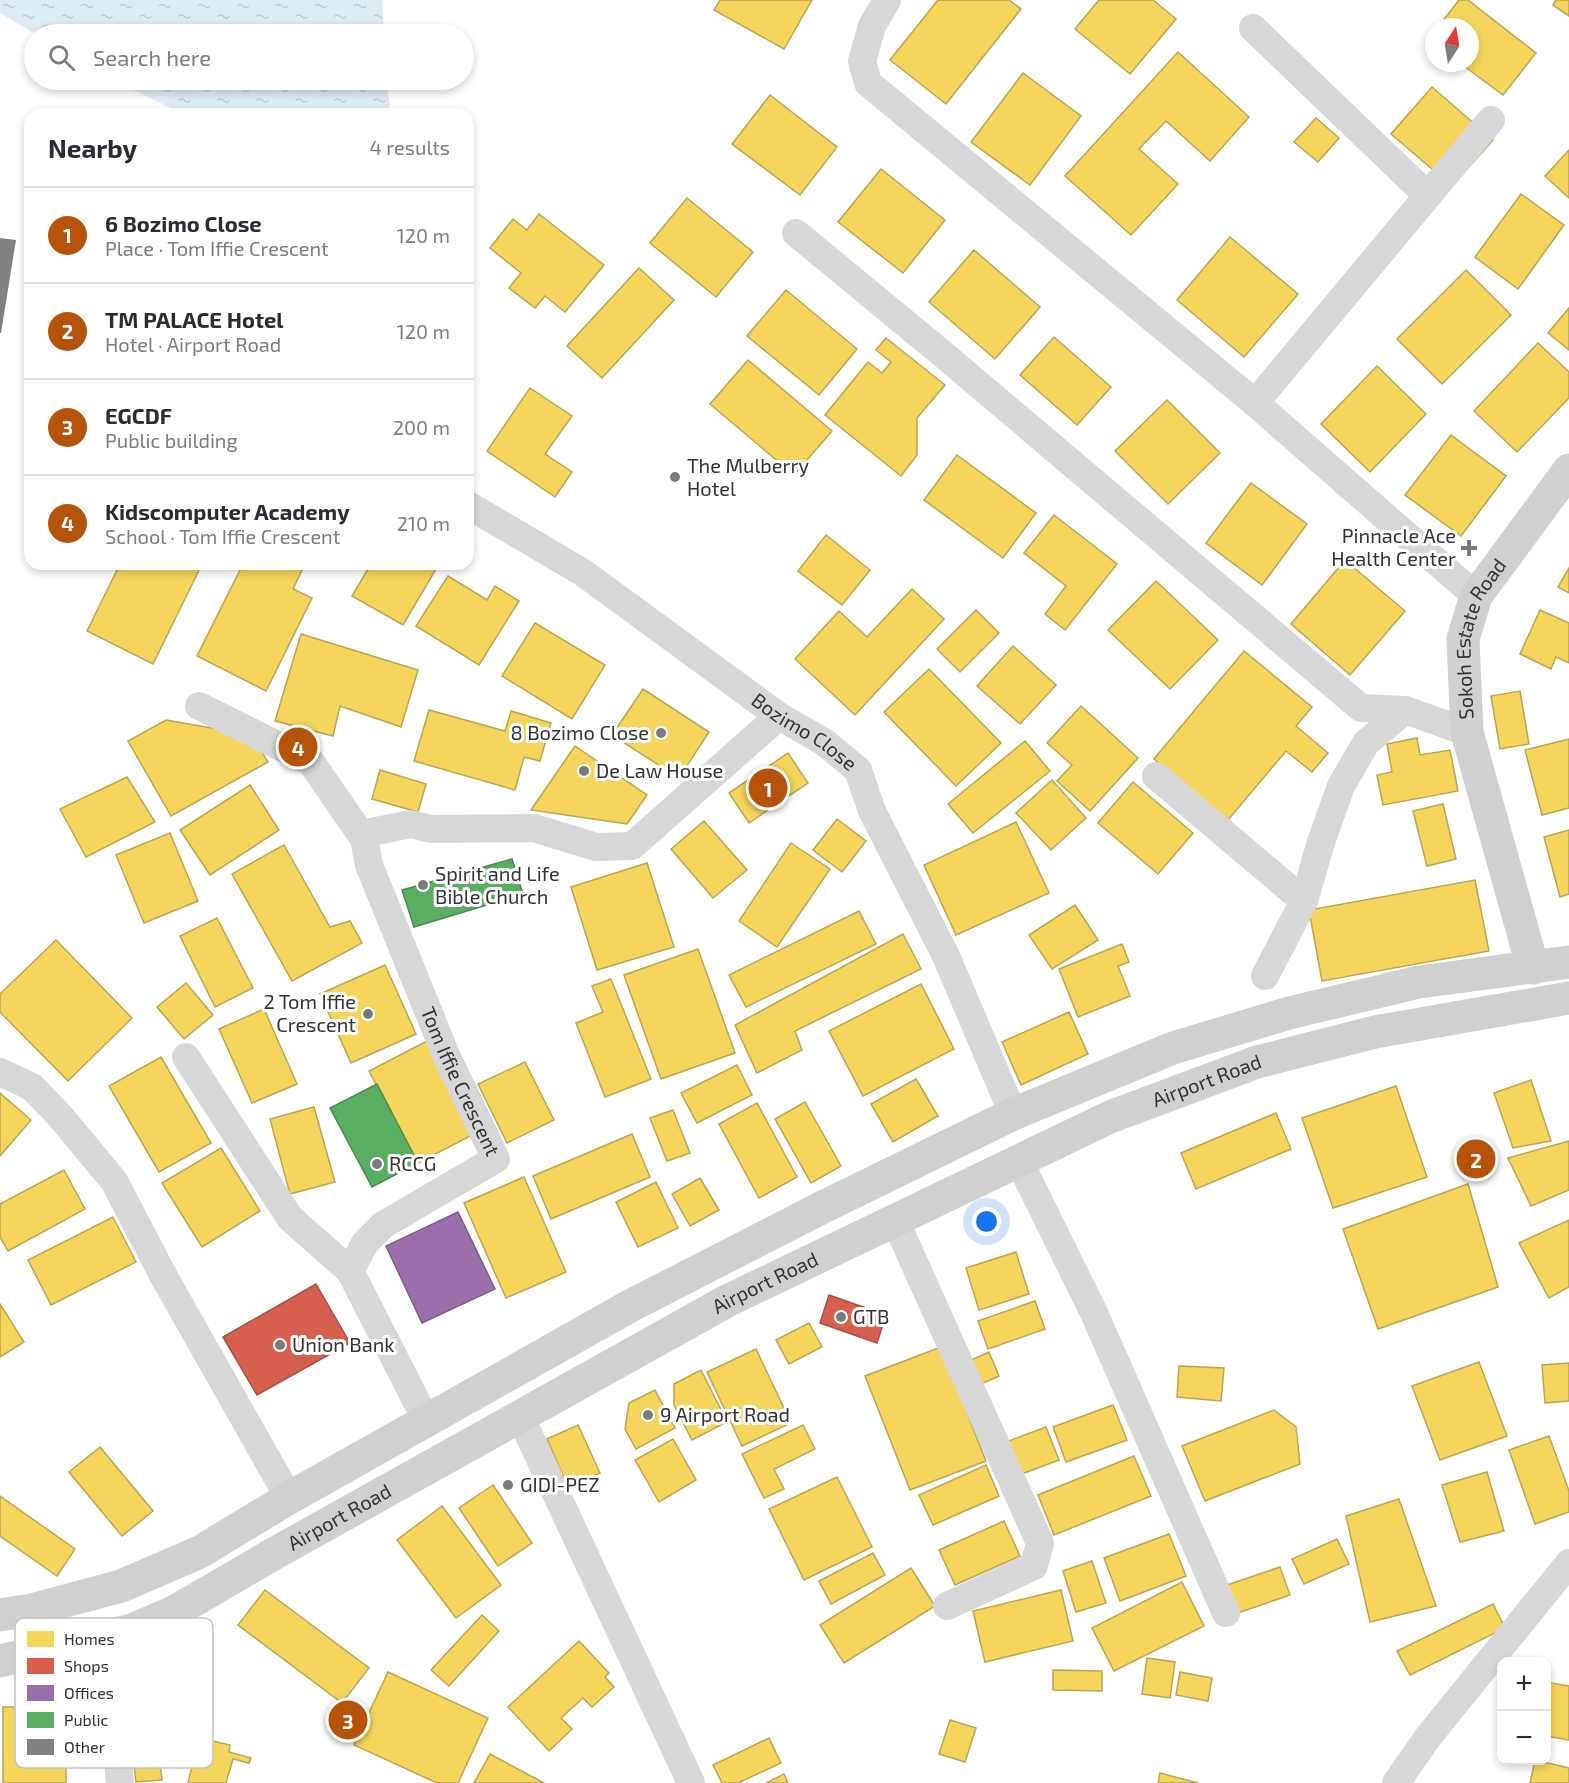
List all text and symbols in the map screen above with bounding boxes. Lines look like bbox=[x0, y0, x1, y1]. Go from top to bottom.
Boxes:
north arrow bbox=[1425, 18, 1479, 72]
search box bbox=[24, 24, 474, 90]
icon: search bbox=[45, 41, 78, 74]
text: Search here bbox=[93, 44, 211, 70]
text: Nearby bbox=[48, 132, 137, 163]
text: 4 results bbox=[370, 135, 450, 159]
text: 6 Bozimo Close bbox=[105, 210, 262, 236]
text: 1 bbox=[63, 223, 72, 247]
text: 120 m bbox=[397, 223, 450, 247]
text: Place · Tom Iffie Crescent bbox=[105, 236, 329, 260]
text: TM PALACE Hotel bbox=[105, 306, 284, 332]
text: 2 bbox=[62, 319, 73, 343]
text: 120 m bbox=[397, 319, 450, 343]
text: Hotel · Airport Road bbox=[105, 332, 281, 356]
text: EGCDF bbox=[105, 402, 172, 428]
text: 3 bbox=[62, 415, 73, 439]
text: 200 m bbox=[393, 415, 450, 439]
text: Public building bbox=[105, 428, 238, 452]
place label: The Mulberry Hotel bbox=[687, 453, 809, 500]
marker: The Mulberry Hotel bbox=[668, 470, 682, 484]
text: Kidscomputer Academy bbox=[105, 498, 350, 524]
text: 4 bbox=[61, 511, 74, 535]
text: 210 m bbox=[397, 511, 450, 535]
place label: Pinnacle Ace Health Center bbox=[1331, 523, 1456, 570]
text: School · Tom Iffie Crescent bbox=[105, 524, 340, 548]
marker: Pinnacle Ace Health Center bbox=[1460, 539, 1478, 557]
street label: Sokoh Estate Road bbox=[1450, 553, 1511, 720]
street label: Bozimo Close bbox=[747, 687, 862, 775]
place label: 8 Bozimo Close bbox=[511, 720, 649, 744]
pin: 4 bbox=[278, 724, 318, 770]
marker: 8 Bozimo Close bbox=[654, 726, 668, 740]
place label: De Law House bbox=[596, 758, 723, 782]
marker: De Law House bbox=[577, 764, 591, 778]
pin: 1 bbox=[748, 766, 788, 810]
place label: Spirit and Life Bible Church bbox=[435, 861, 560, 908]
marker: Spirit and Life Bible Church bbox=[416, 878, 430, 892]
place label: 2 Tom Iffie Crescent bbox=[263, 989, 356, 1036]
street label: Tom Iffie Crescent bbox=[417, 1003, 506, 1160]
marker: 2 Tom Iffie Crescent bbox=[361, 1007, 375, 1021]
street label: Airport Road bbox=[1149, 1049, 1264, 1111]
pin: 2 bbox=[1456, 1136, 1496, 1182]
place label: RCCG bbox=[389, 1151, 436, 1175]
marker: RCCG bbox=[370, 1157, 384, 1171]
your location bbox=[972, 1207, 1001, 1236]
street label: Airport Road bbox=[707, 1246, 822, 1318]
place label: GTB bbox=[853, 1304, 890, 1328]
marker: GTB bbox=[834, 1310, 848, 1324]
place label: Union Bank bbox=[292, 1332, 395, 1356]
marker: Union Bank bbox=[273, 1338, 287, 1352]
place label: 9 Airport Road bbox=[660, 1402, 790, 1426]
marker: 9 Airport Road bbox=[641, 1408, 655, 1422]
place label: GIDI-PEZ bbox=[520, 1472, 600, 1496]
street label: Airport Road bbox=[283, 1478, 395, 1555]
marker: GIDI-PEZ bbox=[501, 1478, 515, 1492]
legend bbox=[15, 1618, 213, 1768]
text: Homes bbox=[64, 1629, 115, 1648]
text: Shops bbox=[64, 1656, 109, 1675]
map controls bbox=[1497, 1657, 1551, 1765]
button: + bbox=[1497, 1657, 1551, 1711]
text: Offices bbox=[64, 1683, 114, 1702]
pin: 3 bbox=[328, 1698, 368, 1742]
text: Public bbox=[64, 1710, 108, 1729]
button: − bbox=[1497, 1711, 1551, 1765]
text: Other bbox=[64, 1737, 106, 1756]

